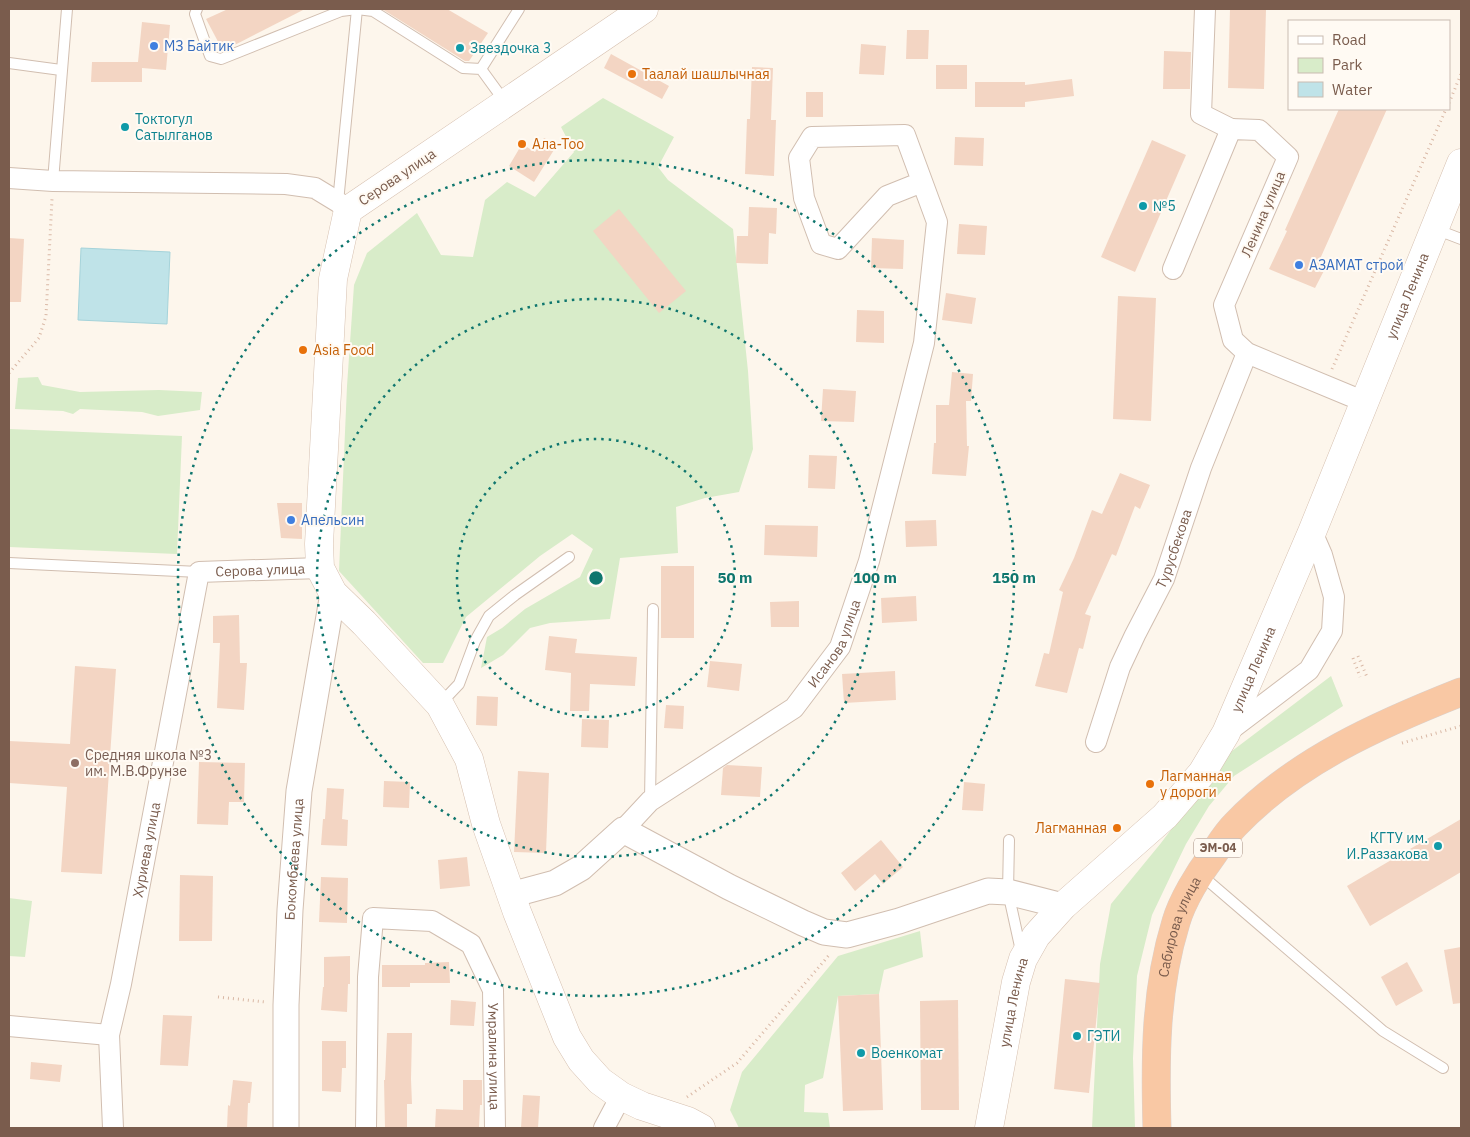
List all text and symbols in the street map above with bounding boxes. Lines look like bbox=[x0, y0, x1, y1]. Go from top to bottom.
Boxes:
legend bbox=[1288, 20, 1450, 110]
text: Road bbox=[1332, 30, 1367, 49]
place label: МЗ Байтик bbox=[164, 37, 234, 55]
place label: Звездочка 3 bbox=[470, 39, 551, 57]
marker: МЗ Байтик bbox=[148, 40, 160, 52]
marker: Звездочка 3 bbox=[454, 42, 466, 54]
text: Park bbox=[1332, 55, 1362, 74]
place label: Таалай шашлычная bbox=[642, 65, 770, 83]
marker: Таалай шашлычная bbox=[626, 68, 638, 80]
text: Water bbox=[1332, 80, 1373, 99]
place label: Токтогул Сатылганов bbox=[135, 110, 213, 144]
marker: Токтогул Сатылганов bbox=[119, 121, 131, 133]
place label: Ала-Тоо bbox=[532, 135, 584, 153]
marker: Ала-Тоо bbox=[516, 138, 528, 150]
street label: Серова улица bbox=[355, 144, 440, 210]
street label: Ленина улица bbox=[1237, 168, 1289, 260]
place label: №5 bbox=[1153, 197, 1176, 215]
marker: №5 bbox=[1137, 200, 1149, 212]
street label: улица Ленина bbox=[1382, 250, 1433, 342]
place label: АЗАМАТ строй bbox=[1309, 256, 1404, 274]
marker: АЗАМАТ строй bbox=[1293, 259, 1305, 271]
place label: Asia Food bbox=[313, 341, 374, 359]
marker: Asia Food bbox=[297, 344, 309, 356]
street label: Турусбекова bbox=[1152, 506, 1196, 591]
place label: Апельсин bbox=[301, 511, 364, 529]
marker: Апельсин bbox=[285, 514, 297, 526]
street label: Серова улица bbox=[215, 559, 306, 580]
text: 50 m bbox=[718, 568, 752, 587]
text: 100 m bbox=[853, 568, 897, 587]
text: 150 m bbox=[992, 568, 1036, 587]
centre of rings bbox=[587, 569, 605, 587]
street label: Исанова улица bbox=[804, 597, 865, 691]
street label: улица Ленина bbox=[1227, 623, 1280, 715]
place label: Средняя школа №3 им. М.В.Фрунзе bbox=[85, 746, 212, 780]
marker: Средняя школа №3 им. М.В.Фрунзе bbox=[69, 757, 81, 769]
place label: Лагманная у дороги bbox=[1160, 767, 1232, 801]
marker: Лагманная у дороги bbox=[1144, 778, 1156, 790]
street label: Бокомбаева улица bbox=[281, 797, 307, 921]
street label: Хуриева улица bbox=[129, 800, 164, 899]
place label: Лагманная bbox=[1035, 819, 1107, 837]
marker: Лагманная bbox=[1111, 822, 1123, 834]
place label: КГТУ им. И.Раззакова bbox=[1347, 829, 1429, 863]
road number: ЭМ-04 bbox=[1194, 838, 1242, 858]
marker: КГТУ им. И.Раззакова bbox=[1432, 840, 1444, 852]
street label: Сабирова улица bbox=[1154, 873, 1205, 979]
street label: улица Ленина bbox=[995, 955, 1032, 1049]
street label: Умралина улица bbox=[484, 1003, 504, 1111]
place label: ГЭТИ bbox=[1087, 1027, 1120, 1045]
marker: ГЭТИ bbox=[1071, 1030, 1083, 1042]
place label: Военкомат bbox=[871, 1044, 943, 1062]
marker: Военкомат bbox=[855, 1047, 867, 1059]

